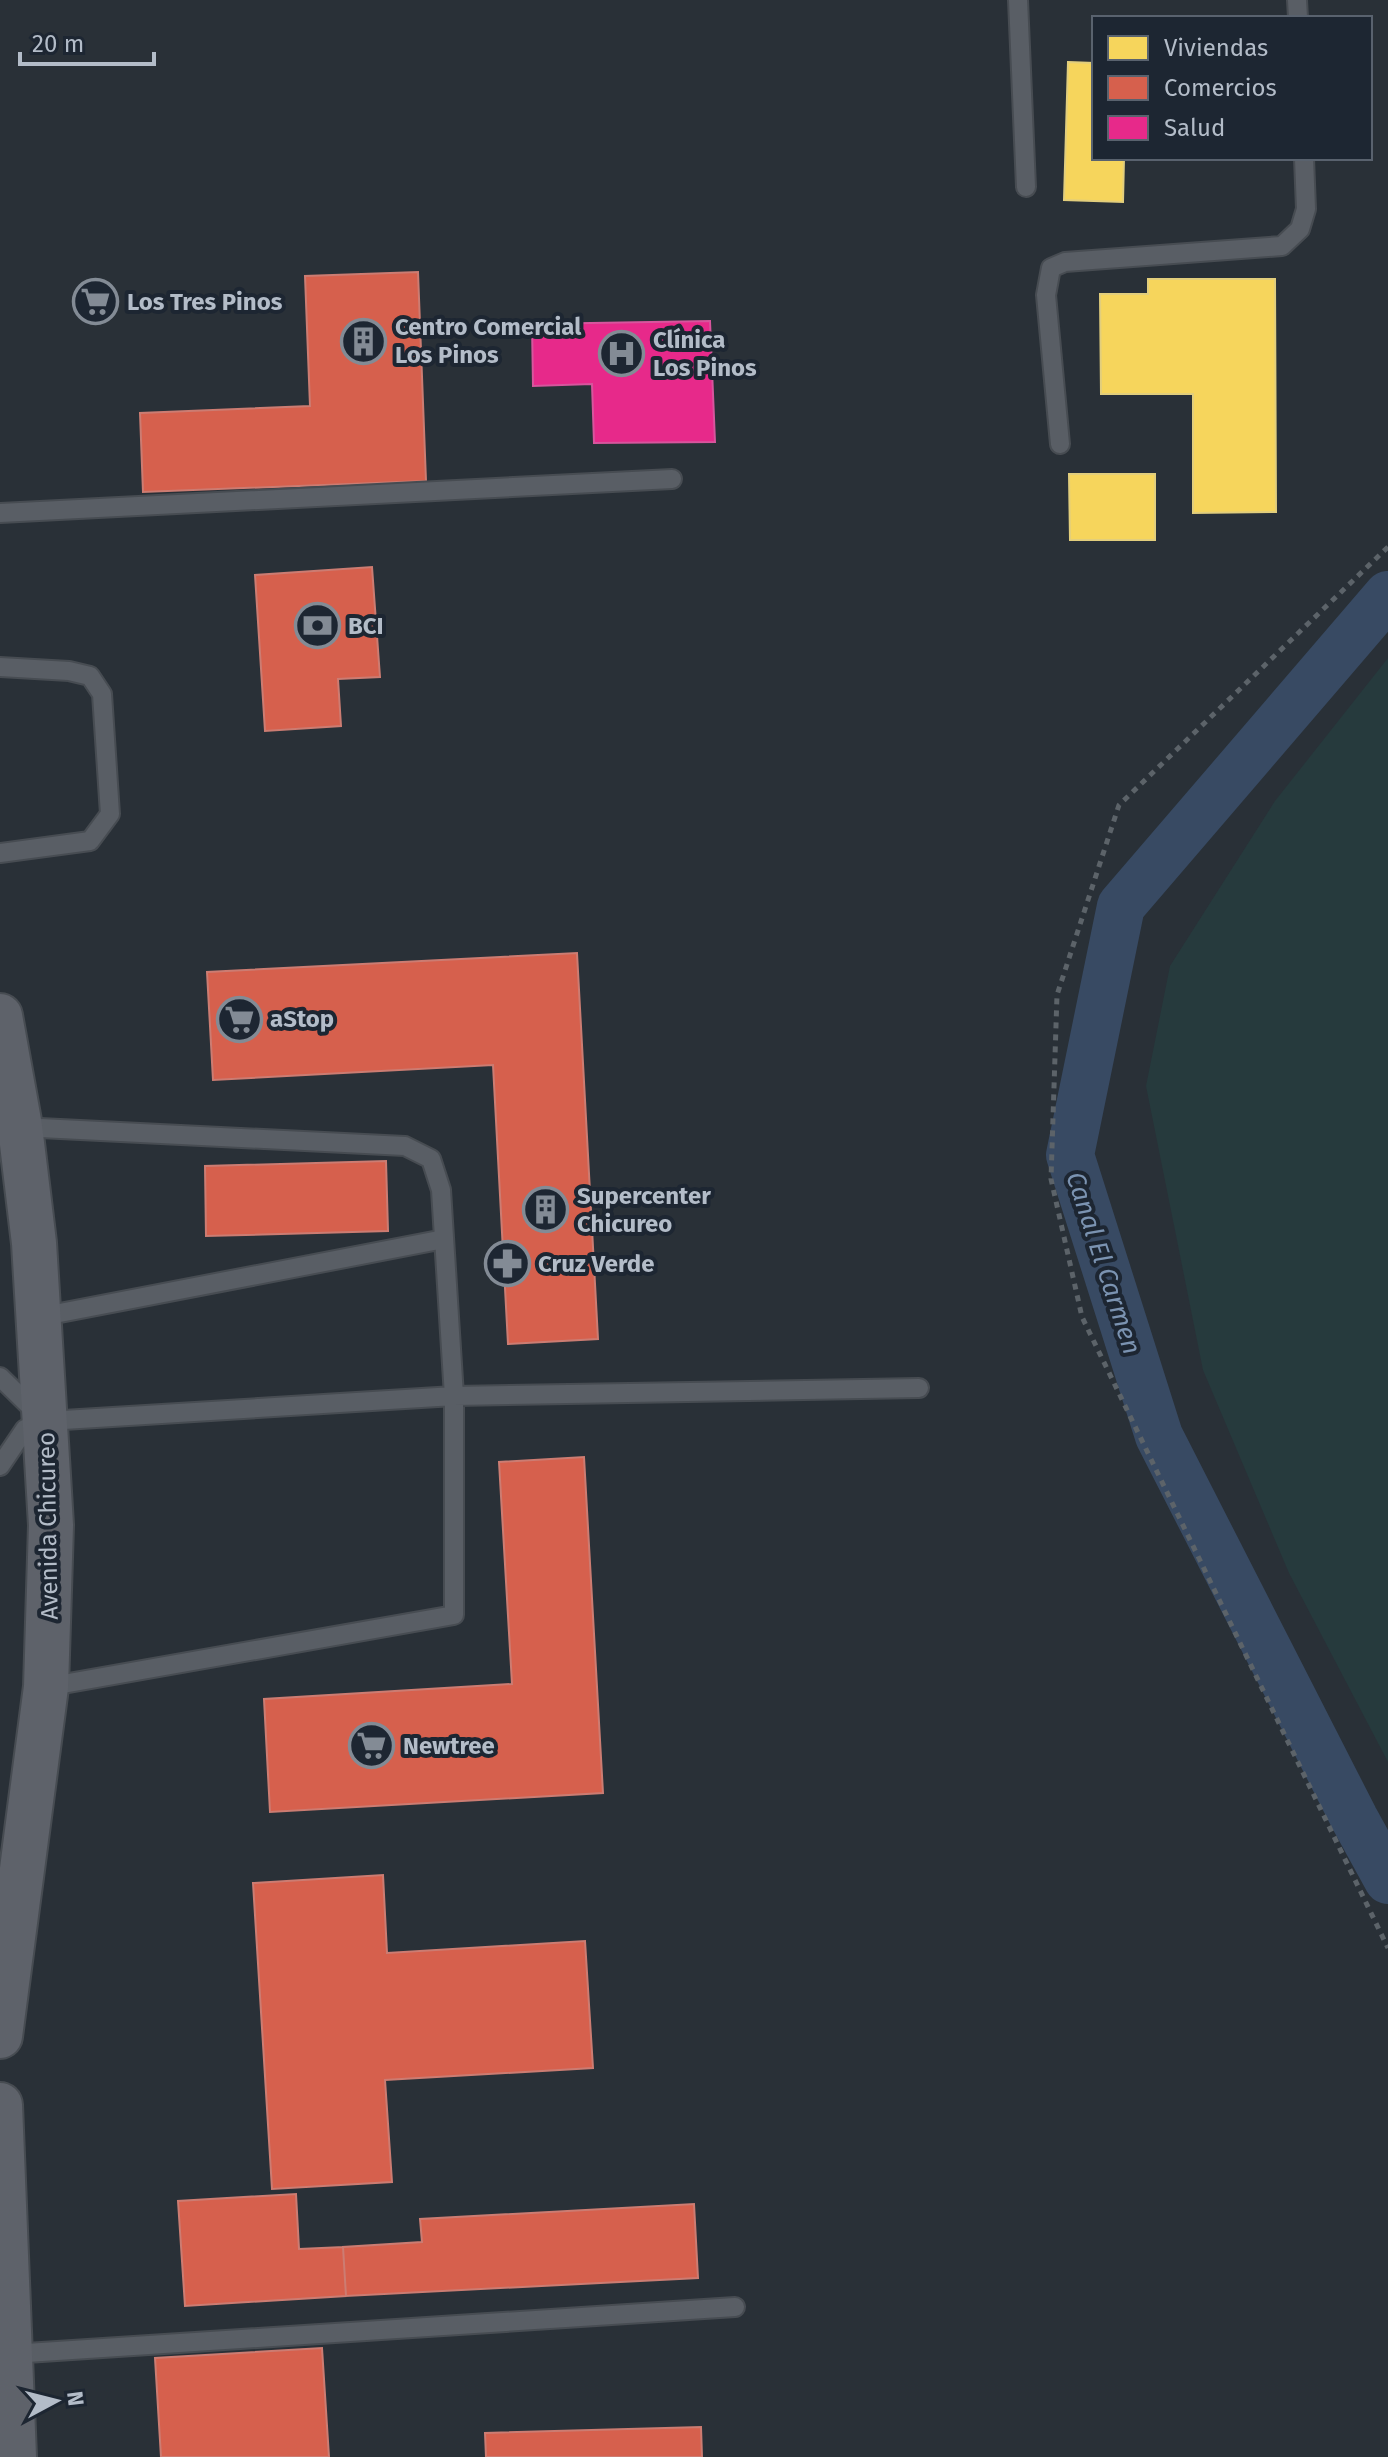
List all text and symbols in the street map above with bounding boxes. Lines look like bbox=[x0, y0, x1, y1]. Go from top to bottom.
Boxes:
scale bar bbox=[20, 16, 154, 66]
legend bbox=[1092, 16, 1372, 160]
text: 20 m bbox=[32, 30, 84, 58]
text: Viviendas bbox=[1164, 34, 1268, 62]
text: Comercios bbox=[1164, 74, 1277, 102]
text: Salud bbox=[1164, 114, 1225, 142]
supermarket icon: Los Tres Pinos bbox=[72, 278, 120, 326]
place label: Los Tres Pinos bbox=[127, 288, 283, 316]
place label: Centro Comercial Los Pinos bbox=[395, 313, 582, 369]
building icon: Centro Comercial Los Pinos bbox=[340, 317, 388, 365]
place label: Clínica Los Pinos bbox=[653, 326, 757, 382]
hospital icon: Clínica Los Pinos bbox=[598, 330, 646, 378]
bank icon: BCI bbox=[293, 602, 341, 650]
place label: BCI bbox=[348, 612, 384, 640]
supermarket icon: aStop bbox=[215, 995, 263, 1043]
place label: aStop bbox=[270, 1005, 334, 1033]
water label: Canal El Carmen bbox=[1059, 1168, 1148, 1358]
place label: Supercenter Chicureo bbox=[577, 1182, 711, 1238]
building icon: Supercenter Chicureo bbox=[522, 1186, 570, 1234]
pharmacy icon: Cruz Verde bbox=[483, 1240, 531, 1288]
place label: Cruz Verde bbox=[538, 1250, 654, 1278]
street label: Avenida Chicureo bbox=[32, 1432, 64, 1620]
supermarket icon: Newtree bbox=[348, 1722, 396, 1770]
place label: Newtree bbox=[403, 1732, 495, 1760]
north arrow bbox=[16, 2361, 96, 2441]
text: N bbox=[61, 2390, 90, 2408]

